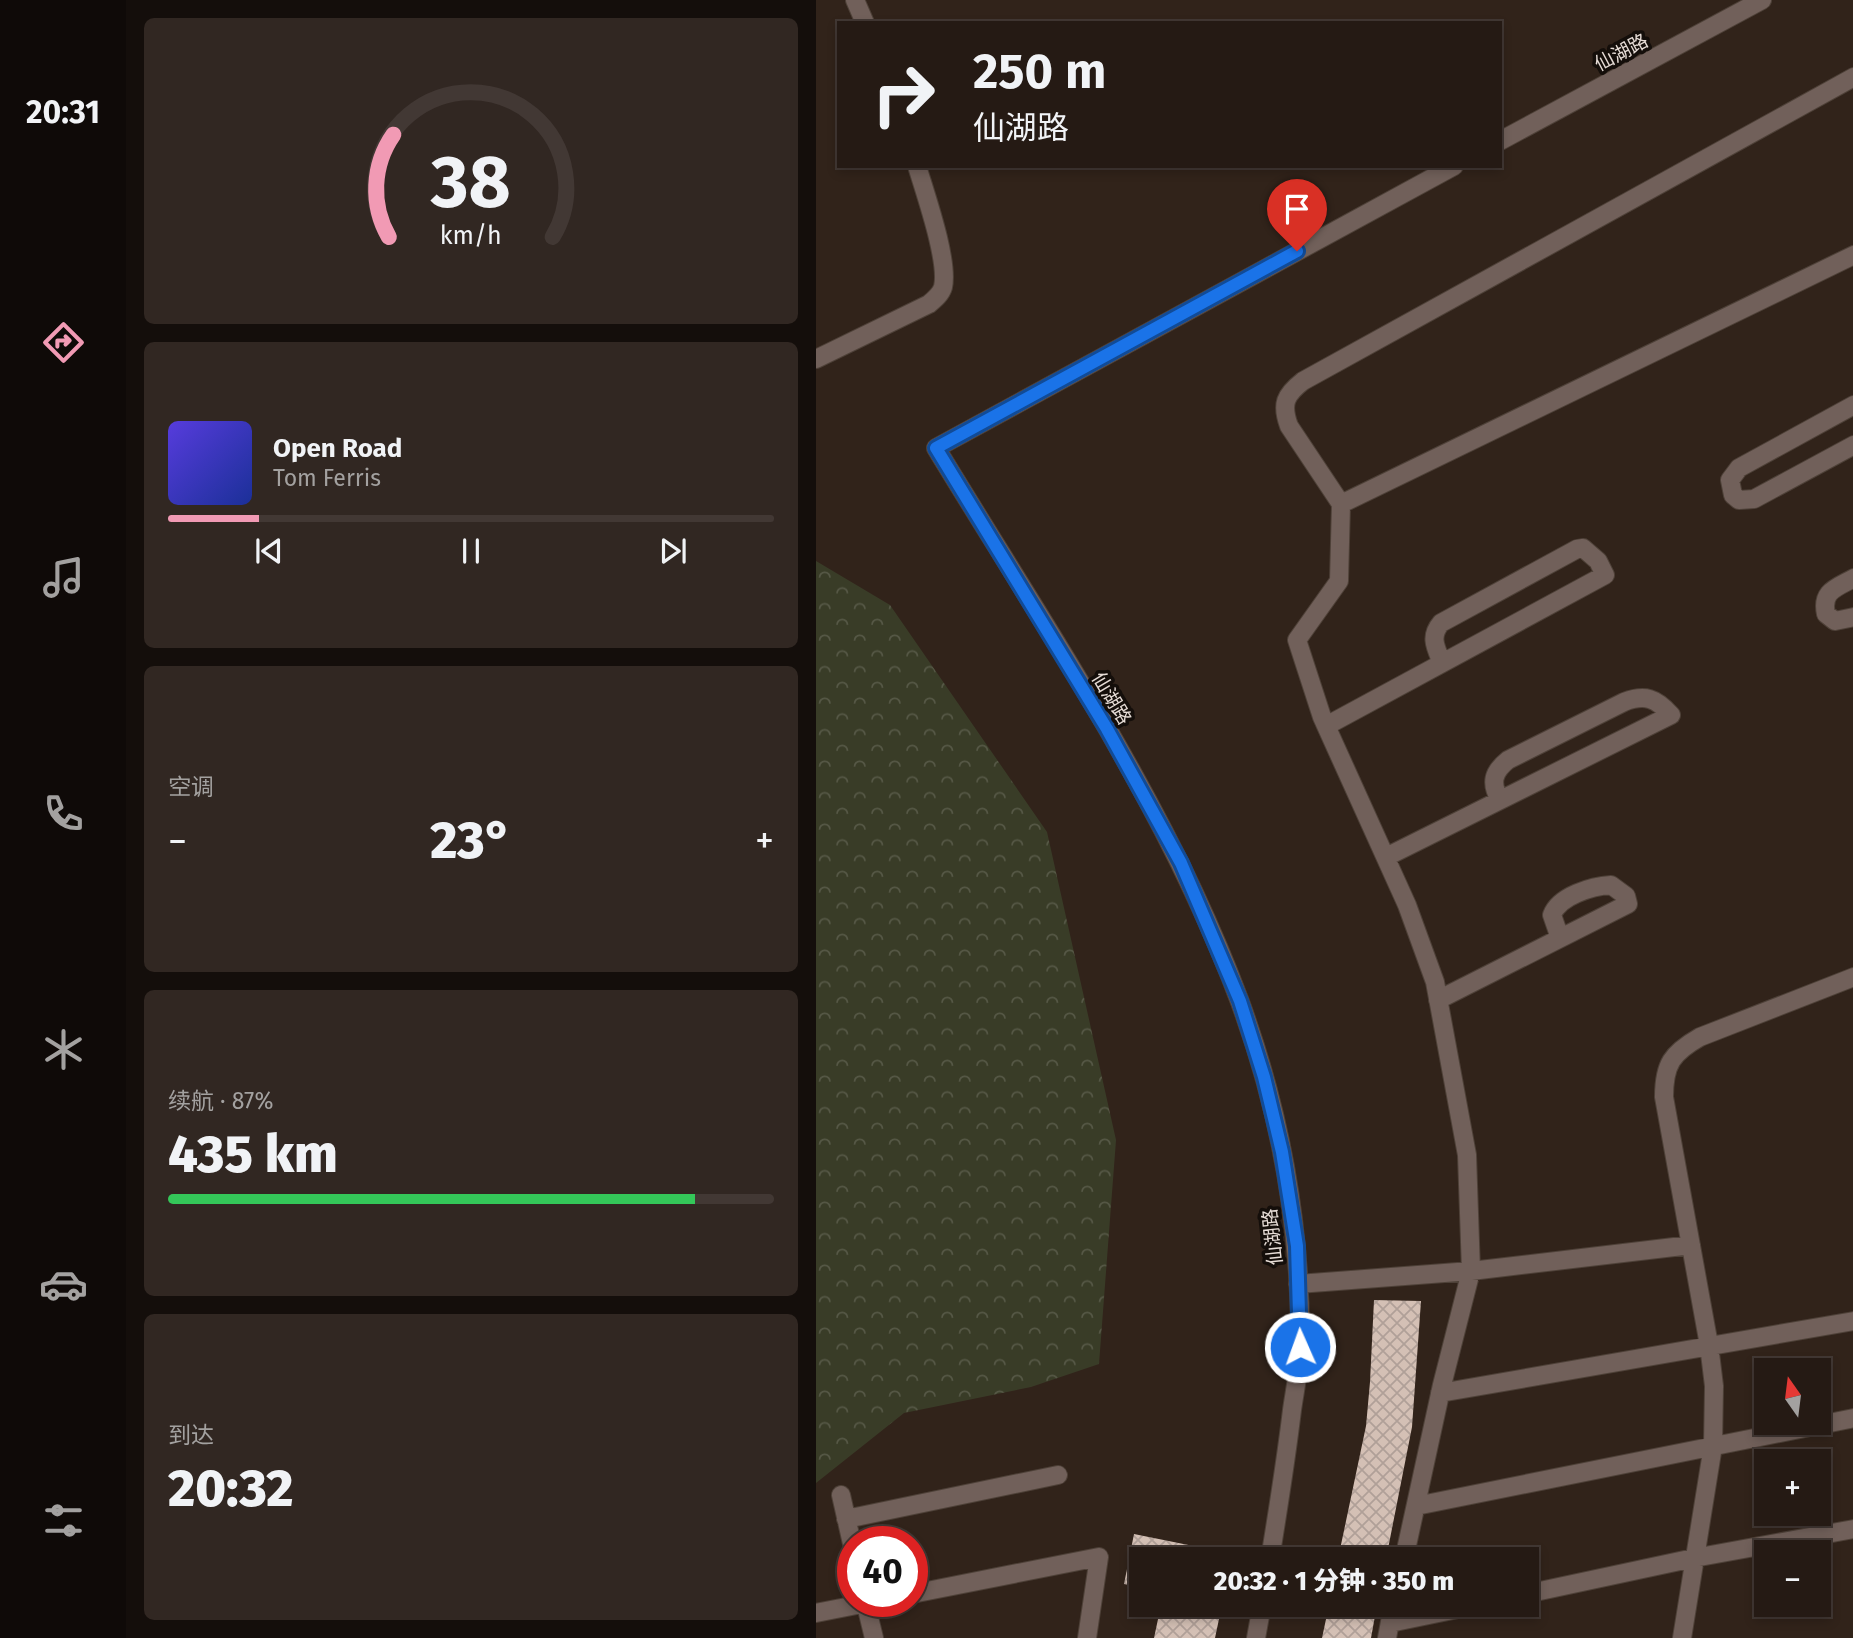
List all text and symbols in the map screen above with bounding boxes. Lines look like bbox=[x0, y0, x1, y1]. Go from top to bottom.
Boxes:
street label: 仙湖路 bbox=[1591, 29, 1652, 76]
text: 250 m bbox=[973, 42, 1106, 101]
icon: right bbox=[858, 49, 949, 140]
text: 20:31 bbox=[26, 93, 100, 131]
text: 仙湖路 bbox=[973, 109, 1069, 147]
text: 38 bbox=[430, 139, 511, 226]
pin bbox=[1267, 179, 1327, 251]
icon: arrive bbox=[1278, 190, 1316, 228]
text: km/h bbox=[440, 221, 502, 251]
icon: directions bbox=[39, 318, 88, 367]
text: Open Road bbox=[273, 433, 402, 464]
text: Tom Ferris bbox=[273, 464, 381, 492]
icon: previous bbox=[250, 532, 288, 570]
icon: pause bbox=[452, 532, 490, 570]
icon: next bbox=[654, 532, 692, 570]
icon: music bbox=[39, 553, 88, 602]
street label: 仙湖路 bbox=[1087, 668, 1136, 729]
text: 空调 bbox=[168, 773, 214, 801]
icon: phone bbox=[39, 789, 88, 838]
text: 23° bbox=[430, 809, 512, 872]
text: − bbox=[168, 818, 187, 864]
text: + bbox=[755, 818, 774, 864]
icon: climate bbox=[39, 1025, 88, 1074]
text: 续航 · 87% bbox=[168, 1087, 273, 1115]
text: 435 km bbox=[168, 1123, 338, 1186]
street label: 仙湖路 bbox=[1258, 1207, 1287, 1267]
icon: car bbox=[39, 1260, 88, 1309]
position arrow bbox=[1263, 1310, 1337, 1384]
north arrow bbox=[1754, 1358, 1831, 1435]
map controls bbox=[1754, 1358, 1831, 1617]
text: 到达 bbox=[168, 1421, 214, 1449]
button: + bbox=[1754, 1449, 1831, 1526]
text: 20:32 bbox=[168, 1457, 294, 1520]
icon: filters bbox=[39, 1496, 88, 1545]
speed limit sign: 40 bbox=[837, 1526, 928, 1617]
button: − bbox=[1754, 1540, 1831, 1617]
text: 20:32 · 1 分钟 · 350 m bbox=[1214, 1566, 1454, 1597]

